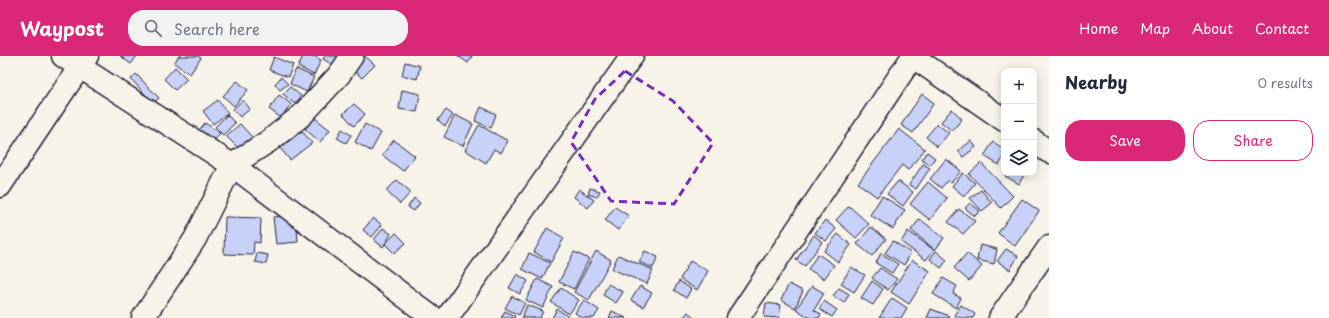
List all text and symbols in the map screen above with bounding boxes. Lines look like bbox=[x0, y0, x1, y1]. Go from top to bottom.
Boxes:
search box bbox=[128, 10, 408, 46]
text: Waypost bbox=[20, 14, 104, 42]
icon: search bbox=[142, 17, 164, 39]
text: Search here bbox=[174, 17, 260, 40]
text: Home bbox=[1079, 18, 1118, 39]
text: Map bbox=[1140, 18, 1170, 39]
text: About bbox=[1192, 18, 1233, 39]
text: Contact bbox=[1255, 18, 1309, 39]
map controls bbox=[1001, 68, 1037, 176]
button: + bbox=[1001, 68, 1037, 104]
text: Nearby bbox=[1065, 69, 1127, 95]
text: 0 results bbox=[1258, 73, 1313, 92]
button: − bbox=[1001, 104, 1037, 140]
button: Save bbox=[1065, 120, 1185, 161]
button: Share bbox=[1193, 120, 1313, 161]
button: layers bbox=[1001, 140, 1037, 176]

